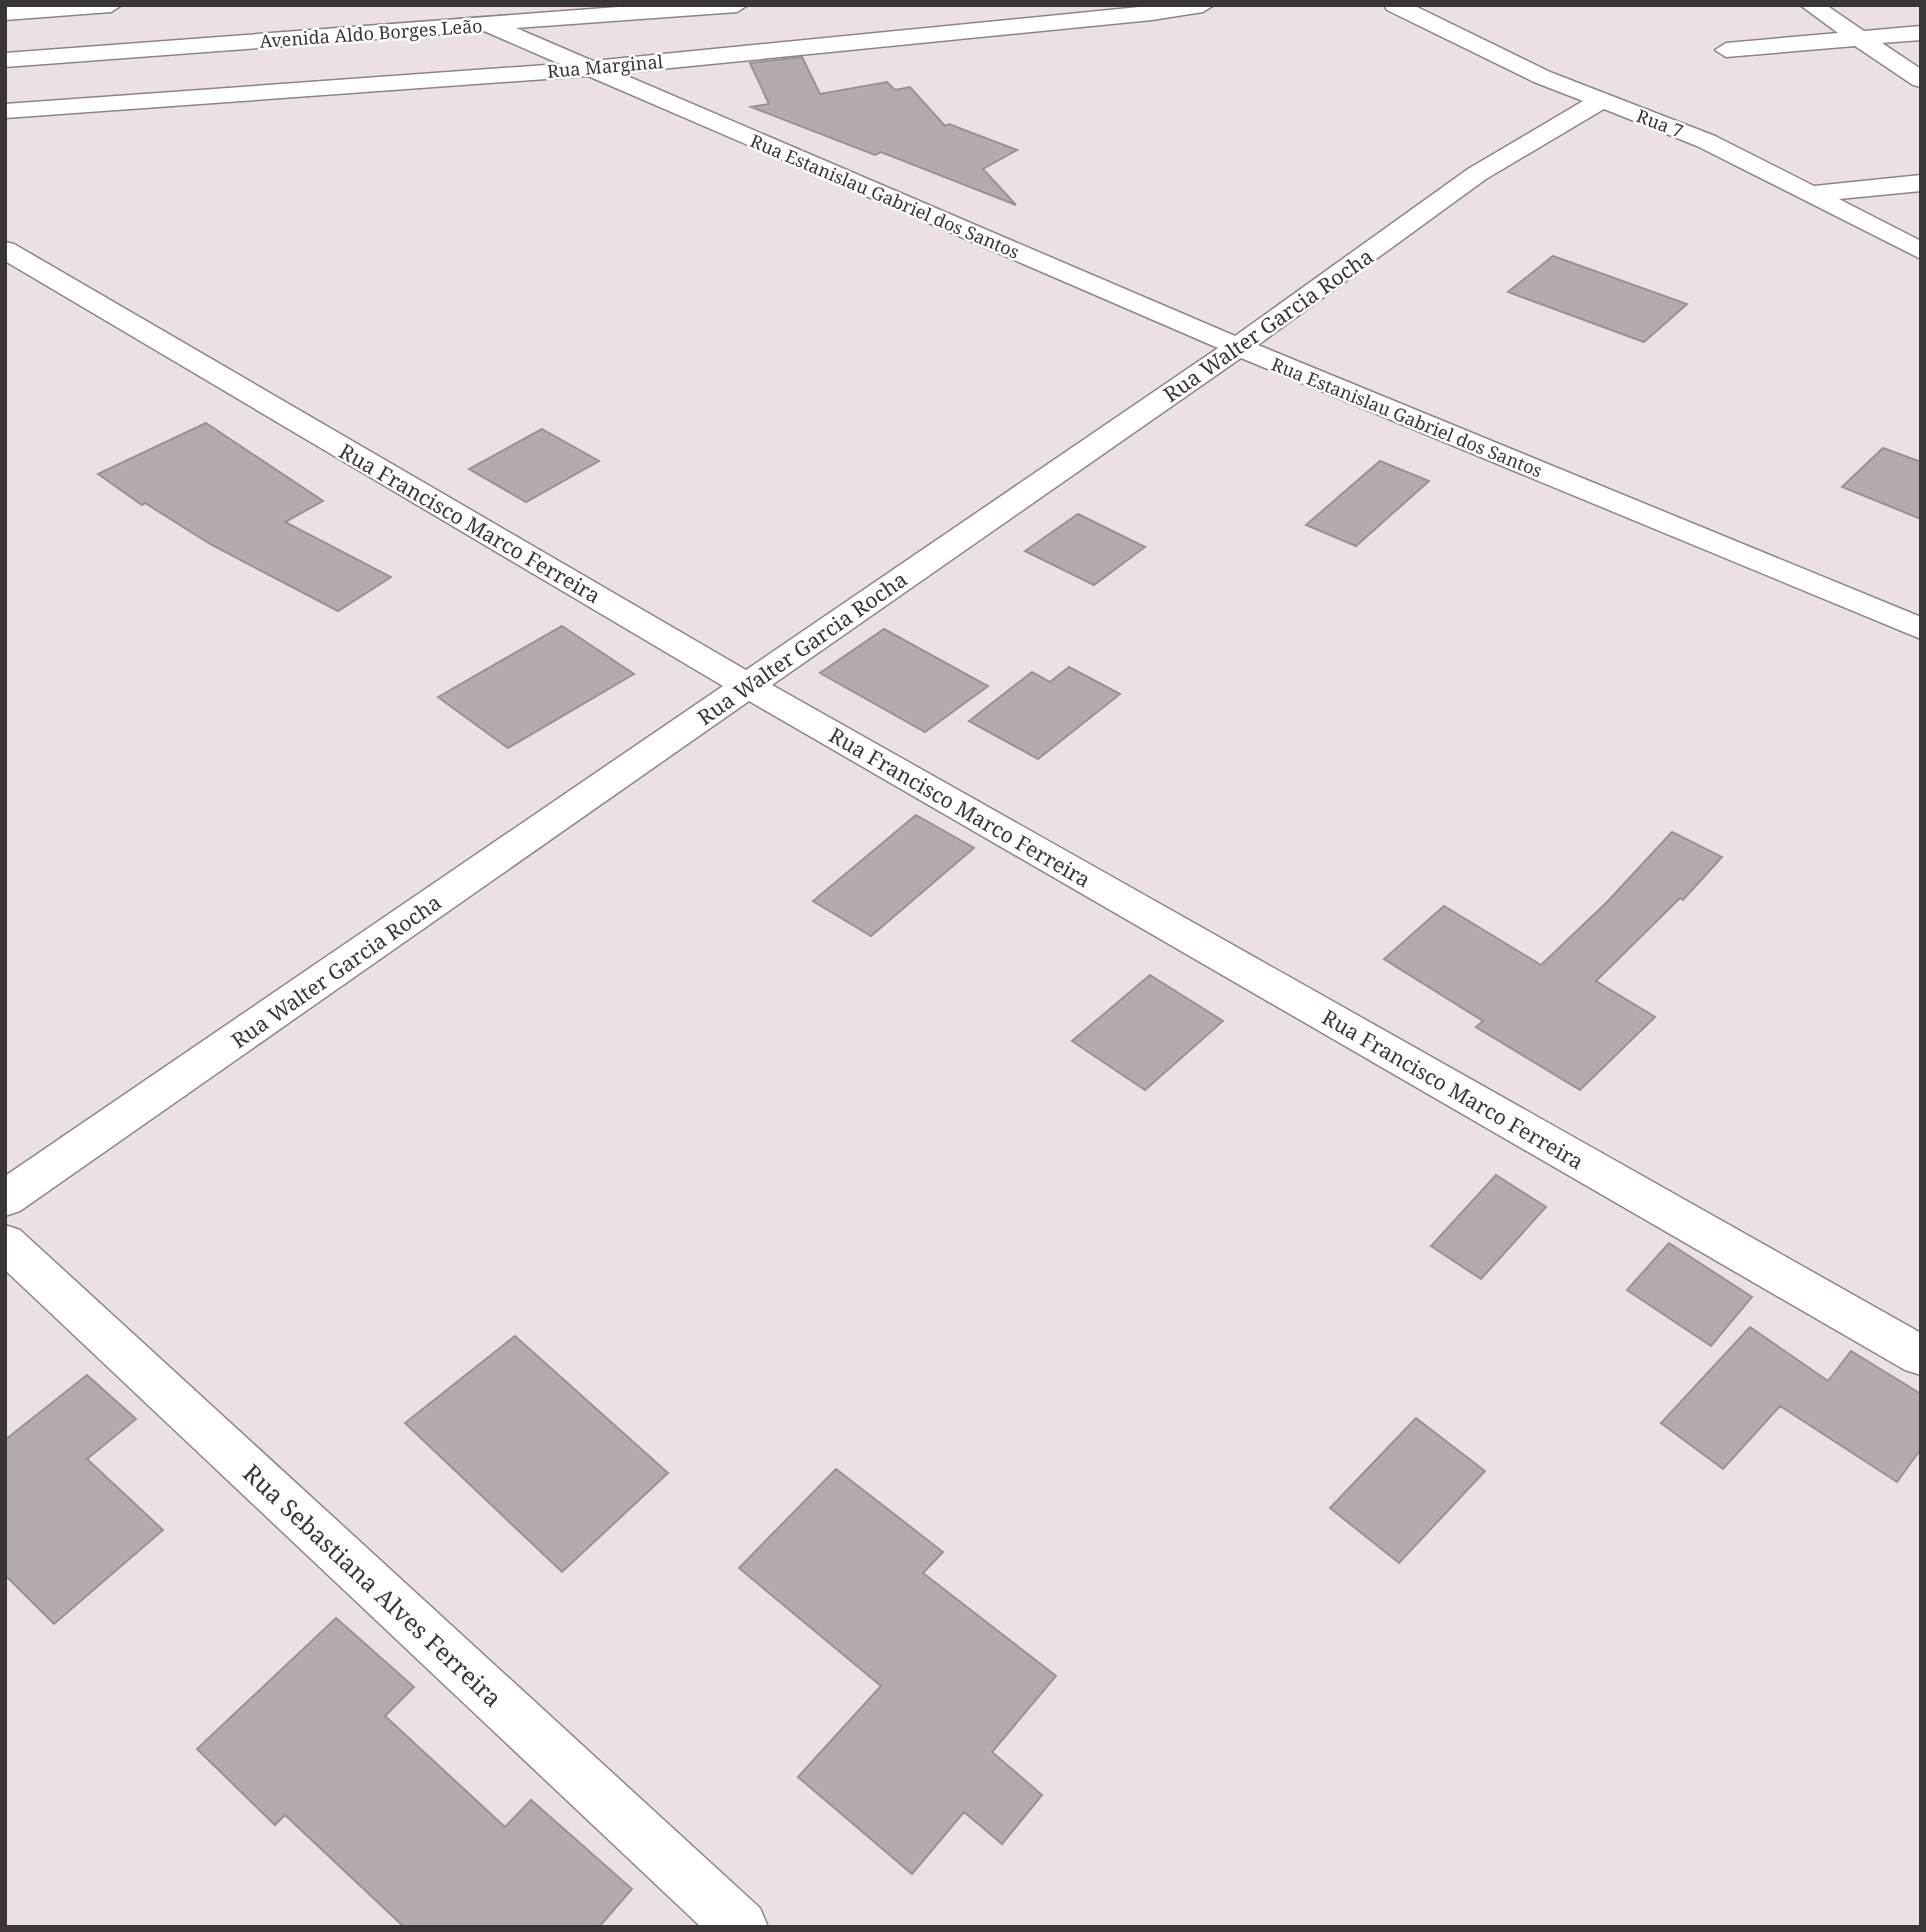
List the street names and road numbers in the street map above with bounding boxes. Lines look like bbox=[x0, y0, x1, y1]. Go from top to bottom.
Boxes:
street label: Avenida Aldo Borges Leão bbox=[259, 13, 483, 53]
street label: Rua Marginal bbox=[546, 49, 664, 83]
street label: Rua 7 bbox=[1633, 103, 1687, 143]
street label: Rua Estanislau Gabriel dos Santos bbox=[747, 128, 1023, 264]
street label: Rua Walter Garcia Rocha bbox=[1158, 242, 1378, 408]
street label: Rua Estanislau Gabriel dos Santos bbox=[1268, 352, 1546, 482]
street label: Rua Francisco Marco Ferreira bbox=[334, 437, 606, 609]
street label: Rua Walter Garcia Rocha bbox=[692, 565, 912, 731]
street label: Rua Francisco Marco Ferreira bbox=[824, 721, 1096, 893]
street label: Rua Walter Garcia Rocha bbox=[226, 888, 446, 1054]
street label: Rua Francisco Marco Ferreira bbox=[1317, 1003, 1589, 1175]
street label: Rua Sebastiana Alves Ferreira bbox=[237, 1456, 509, 1714]

